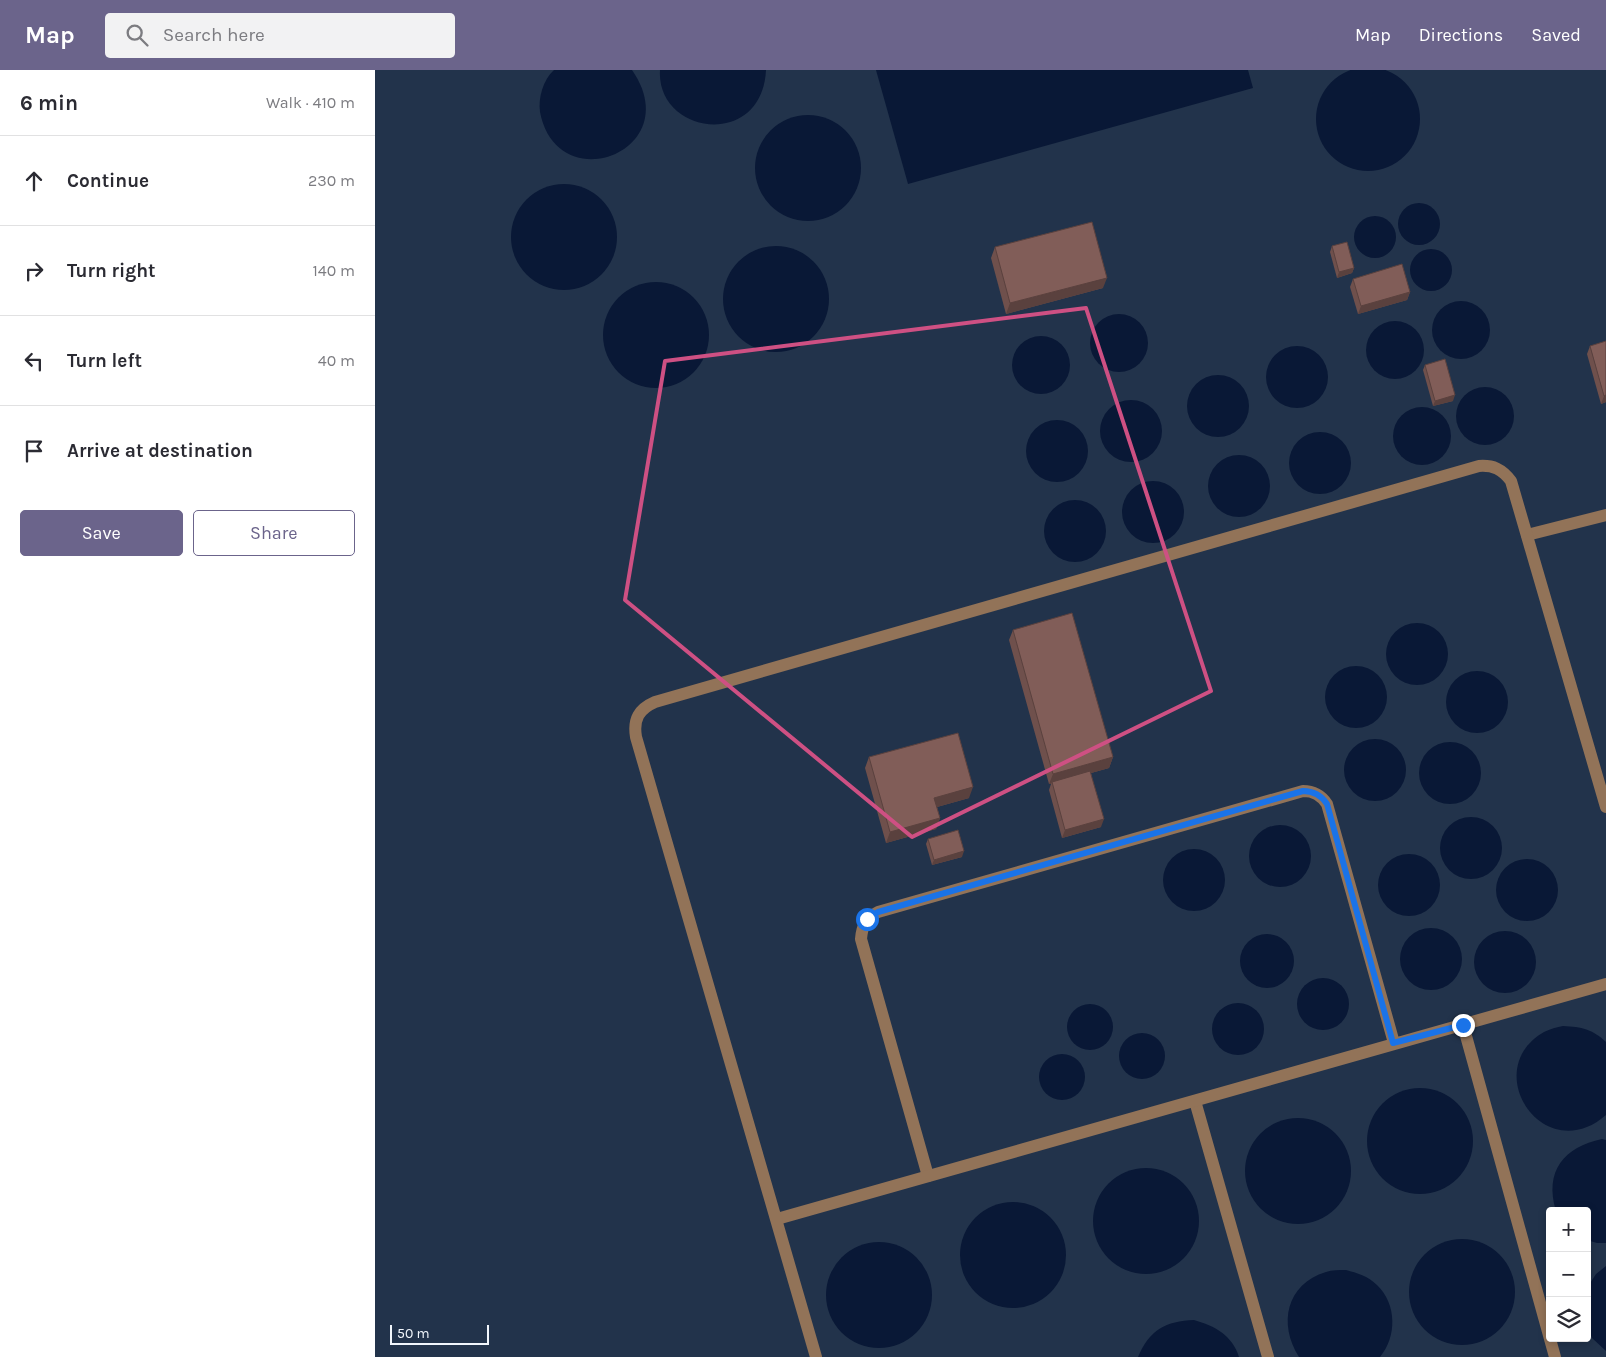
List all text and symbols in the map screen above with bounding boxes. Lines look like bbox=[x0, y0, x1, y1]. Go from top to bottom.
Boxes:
search box bbox=[105, 13, 455, 58]
text: Map bbox=[25, 21, 75, 49]
icon: search bbox=[123, 21, 151, 49]
text: Search here bbox=[163, 24, 265, 46]
text: Map bbox=[1355, 24, 1391, 46]
text: Directions bbox=[1419, 24, 1503, 46]
text: Saved bbox=[1531, 24, 1581, 46]
text: 6 min bbox=[20, 91, 78, 115]
text: Walk · 410 m bbox=[266, 93, 355, 112]
icon: ahead bbox=[20, 167, 48, 195]
text: Continue bbox=[67, 170, 149, 192]
text: 230 m bbox=[308, 171, 355, 190]
icon: right bbox=[20, 257, 48, 285]
text: Turn right bbox=[67, 260, 156, 282]
text: 140 m bbox=[313, 261, 355, 280]
icon: left bbox=[20, 347, 48, 375]
text: Turn left bbox=[67, 350, 142, 372]
text: 40 m bbox=[318, 351, 355, 370]
icon: arrive bbox=[20, 437, 48, 465]
text: Arrive at destination bbox=[67, 440, 253, 462]
button: Save bbox=[20, 510, 183, 556]
button: Share bbox=[193, 510, 355, 556]
route start bbox=[856, 908, 879, 931]
route end bbox=[1452, 1014, 1475, 1037]
map controls bbox=[1546, 1207, 1591, 1342]
button: + bbox=[1546, 1207, 1591, 1252]
button: − bbox=[1546, 1252, 1591, 1297]
button: layers bbox=[1546, 1297, 1591, 1342]
scale bar bbox=[390, 1322, 489, 1345]
text: 50 m bbox=[397, 1325, 430, 1342]

